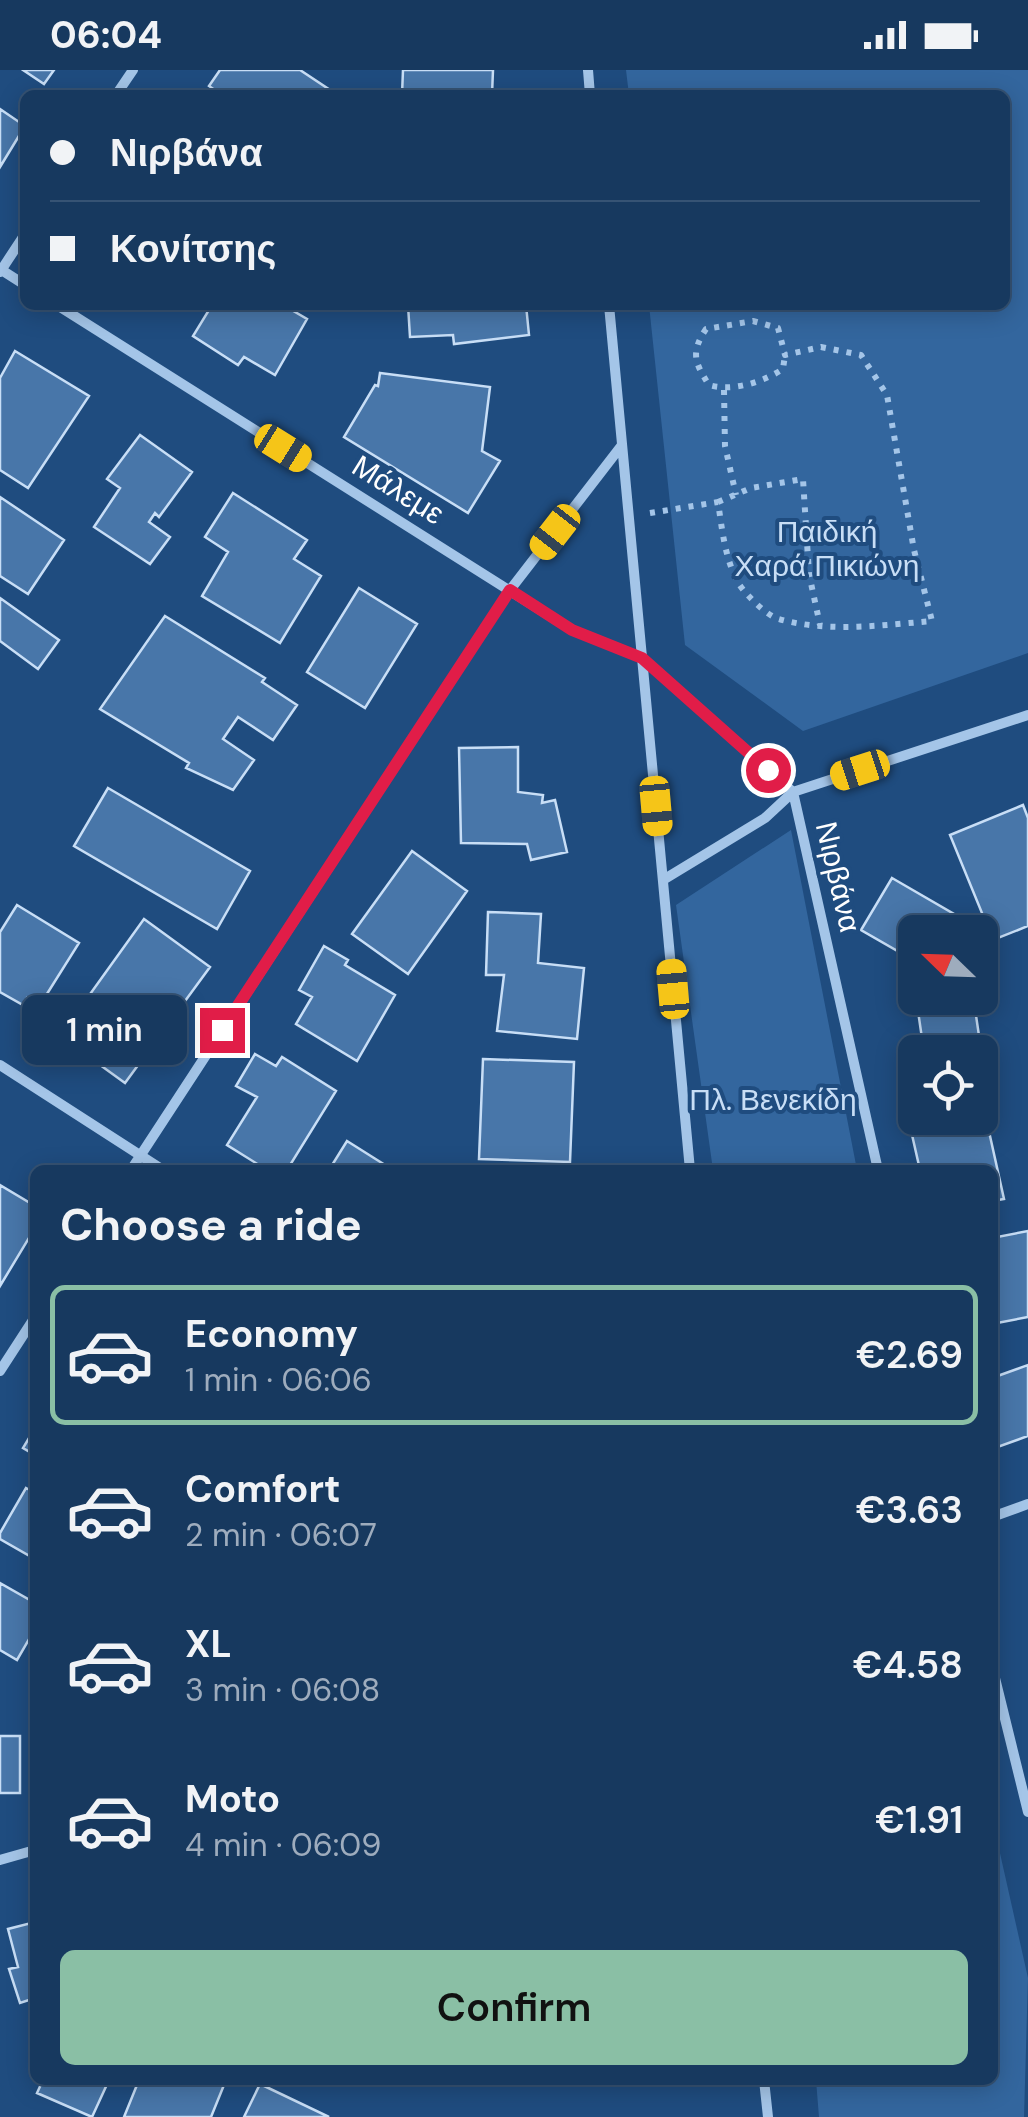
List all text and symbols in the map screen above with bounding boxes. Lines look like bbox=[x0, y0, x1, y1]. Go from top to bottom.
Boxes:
text: 06:04 bbox=[50, 10, 162, 60]
text: Νιρβάνα bbox=[110, 128, 263, 178]
text: Κονίτσης bbox=[110, 224, 276, 274]
car bbox=[250, 419, 316, 477]
street label: Μάλεμε bbox=[345, 446, 452, 533]
car bbox=[525, 499, 585, 565]
park label: Παιδική Χαρά Πικιώνη bbox=[735, 512, 919, 585]
car bbox=[827, 746, 893, 794]
route start bbox=[746, 748, 791, 793]
car bbox=[638, 775, 674, 837]
street label: Νιρβάνα bbox=[807, 818, 870, 936]
north arrow bbox=[898, 915, 998, 1015]
map controls bbox=[898, 915, 998, 1135]
car bbox=[655, 958, 691, 1020]
callout: 1 min bbox=[22, 995, 187, 1065]
route end bbox=[200, 1008, 245, 1053]
text: 1 min bbox=[66, 1009, 143, 1051]
button: locate bbox=[898, 1035, 998, 1135]
park label: Πλ. Βενεκίδη bbox=[689, 1080, 857, 1119]
text: Choose a ride bbox=[60, 1195, 362, 1254]
text: Economy bbox=[185, 1309, 358, 1359]
icon: car bbox=[65, 1310, 155, 1400]
text: €2.69 bbox=[856, 1330, 963, 1380]
text: 1 min · 06:06 bbox=[185, 1359, 372, 1401]
text: Comfort bbox=[185, 1464, 341, 1514]
icon: car bbox=[65, 1465, 155, 1555]
text: €3.63 bbox=[856, 1485, 963, 1535]
text: 2 min · 06:07 bbox=[185, 1514, 377, 1556]
text: XL bbox=[185, 1619, 232, 1669]
icon: car bbox=[65, 1620, 155, 1710]
text: €4.58 bbox=[853, 1640, 963, 1690]
text: 3 min · 06:08 bbox=[185, 1669, 380, 1711]
text: Moto bbox=[185, 1774, 280, 1824]
icon: car bbox=[65, 1775, 155, 1865]
text: €1.91 bbox=[875, 1795, 963, 1845]
text: 4 min · 06:09 bbox=[185, 1824, 381, 1866]
button: Confirm bbox=[60, 1950, 968, 2065]

